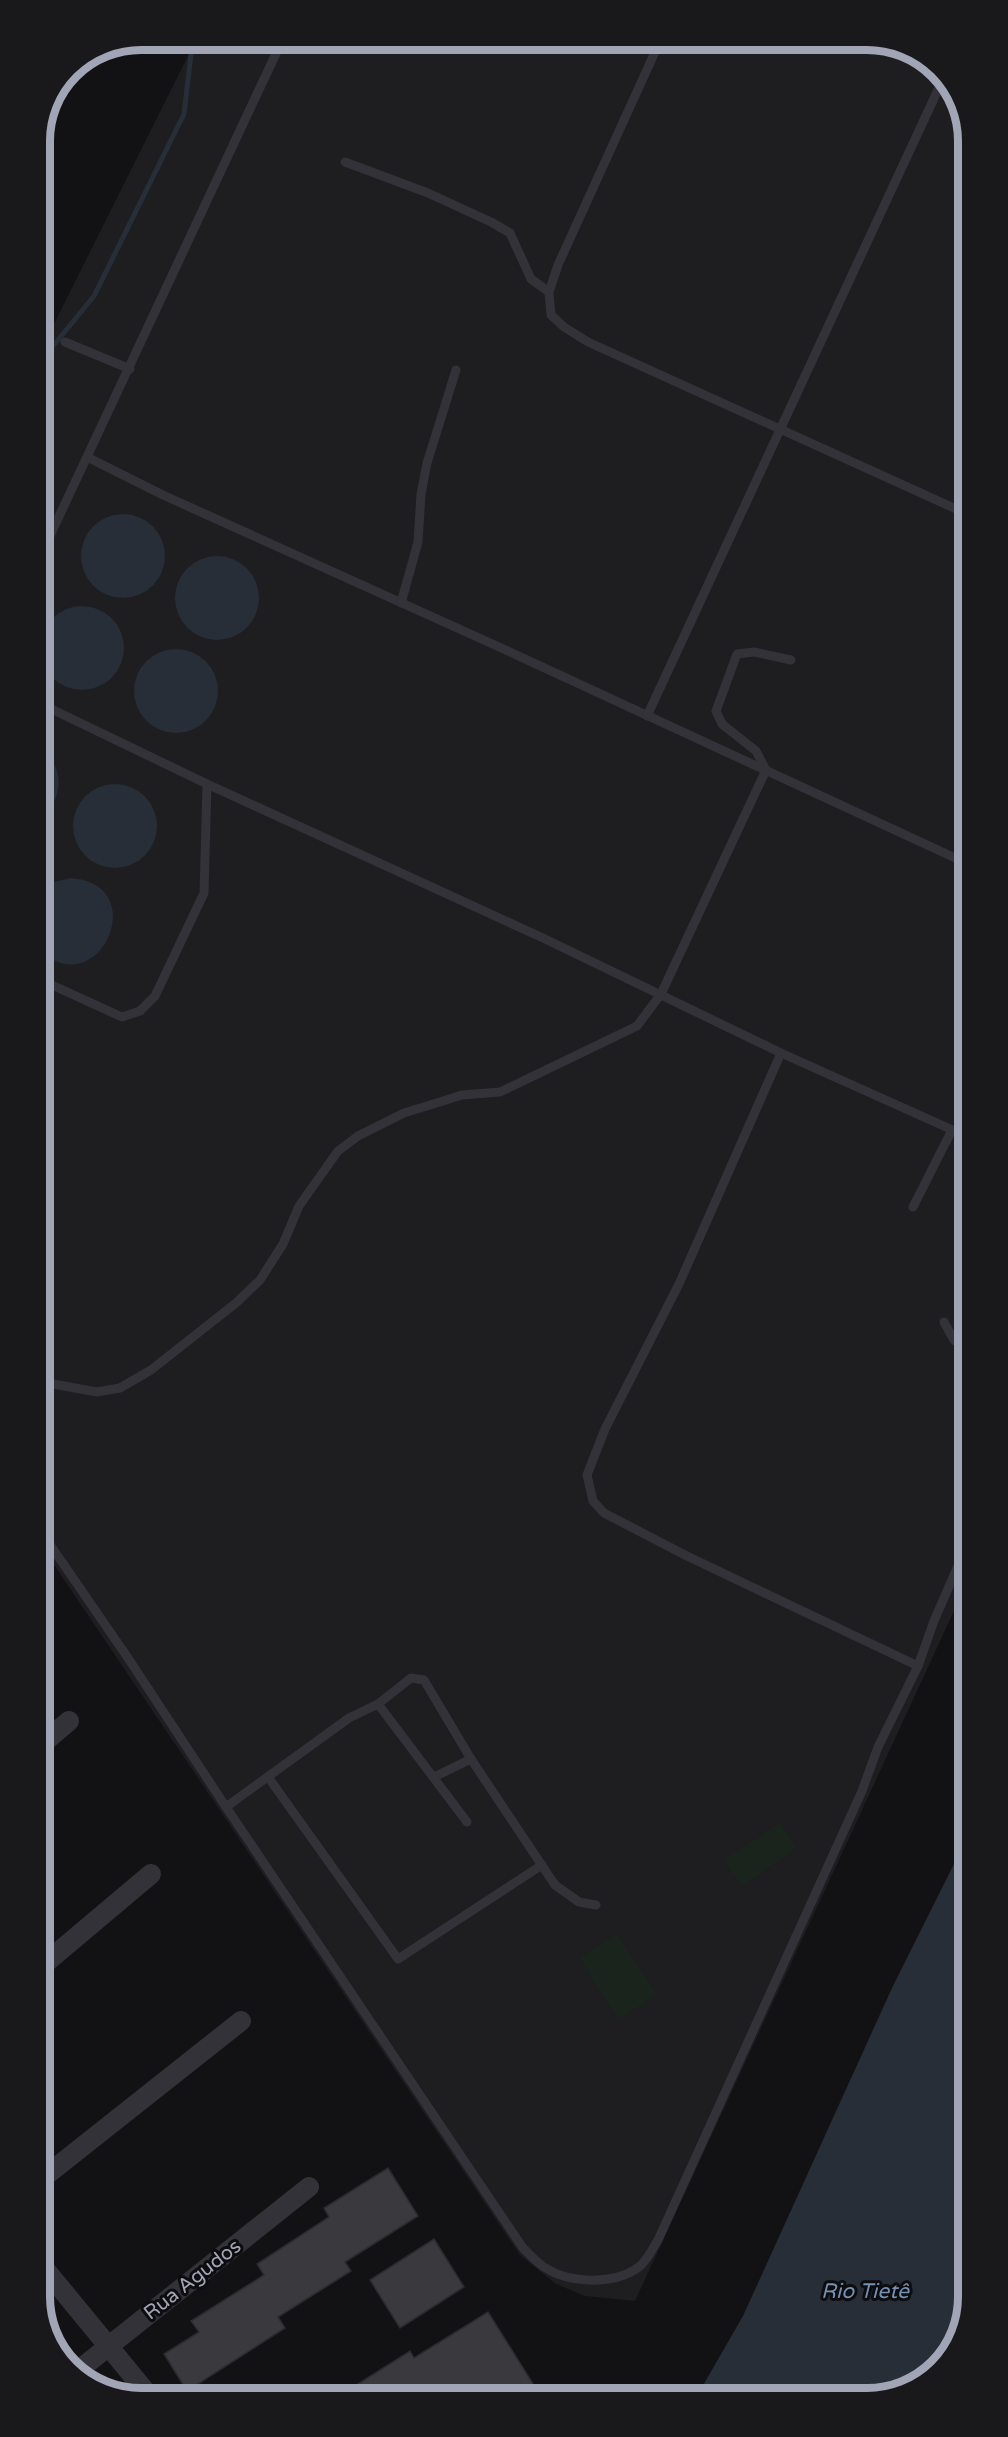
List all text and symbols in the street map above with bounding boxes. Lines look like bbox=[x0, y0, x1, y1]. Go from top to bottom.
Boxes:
street label: Rua Agudos bbox=[139, 2234, 246, 2325]
water label: Rio Tietê bbox=[821, 2279, 910, 2304]

